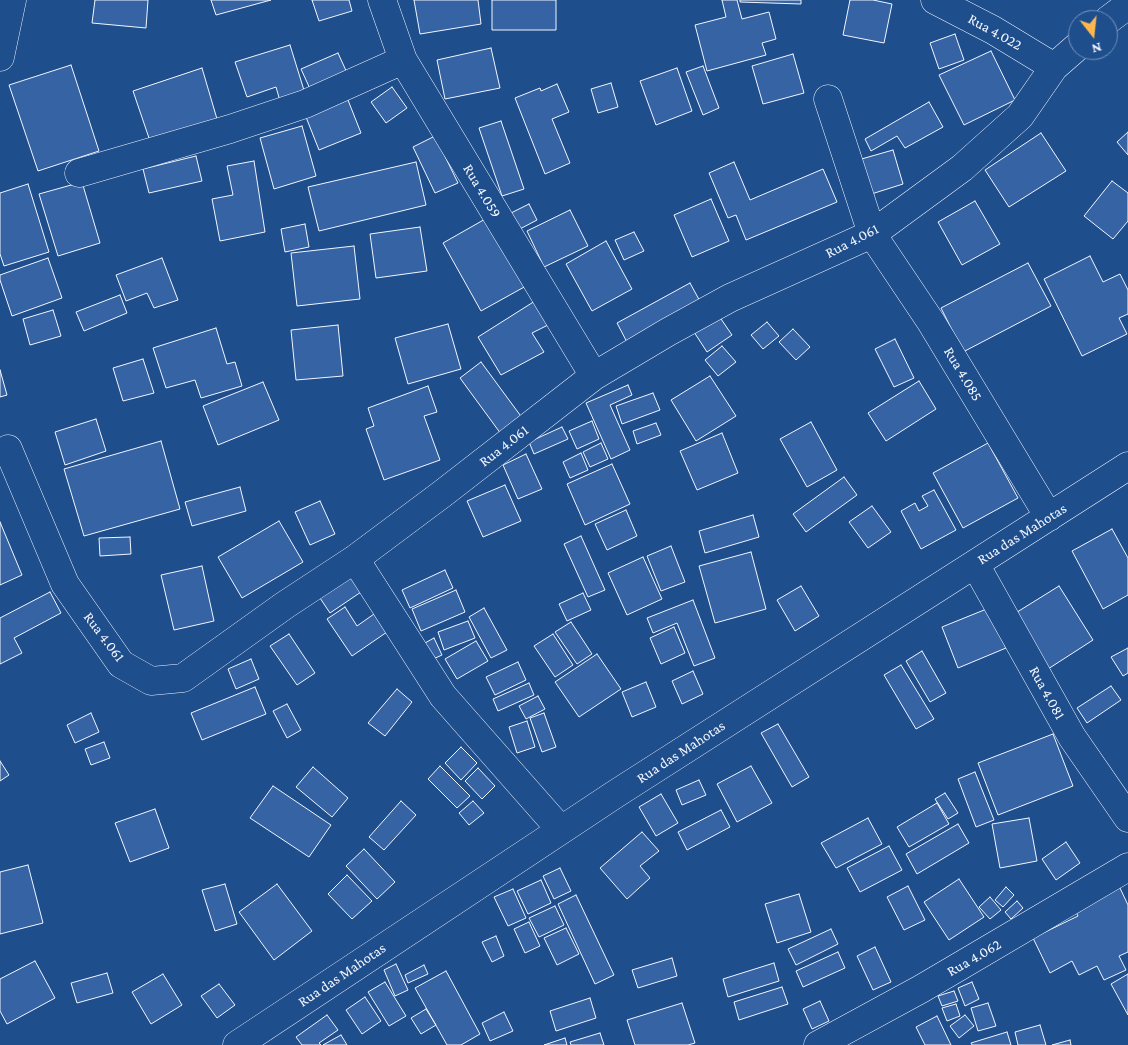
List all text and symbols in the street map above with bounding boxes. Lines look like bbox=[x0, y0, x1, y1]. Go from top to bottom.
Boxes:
street label: Rua 4.022 bbox=[965, 10, 1025, 54]
north arrow bbox=[1068, 10, 1118, 60]
text: N bbox=[1090, 39, 1104, 57]
street label: Rua 4.059 bbox=[459, 161, 505, 221]
street label: Rua 4.061 bbox=[822, 220, 882, 262]
street label: Rua 4.085 bbox=[940, 344, 986, 404]
street label: Rua 4.061 bbox=[476, 421, 532, 471]
street label: Rua das Mahotas bbox=[974, 499, 1070, 569]
street label: Rua 4.061 bbox=[79, 609, 129, 665]
street label: Rua 4.081 bbox=[1025, 663, 1069, 723]
street label: Rua das Mahotas bbox=[633, 717, 729, 787]
street label: Rua 4.062 bbox=[944, 935, 1004, 981]
street label: Rua das Mahotas bbox=[295, 939, 389, 1011]

